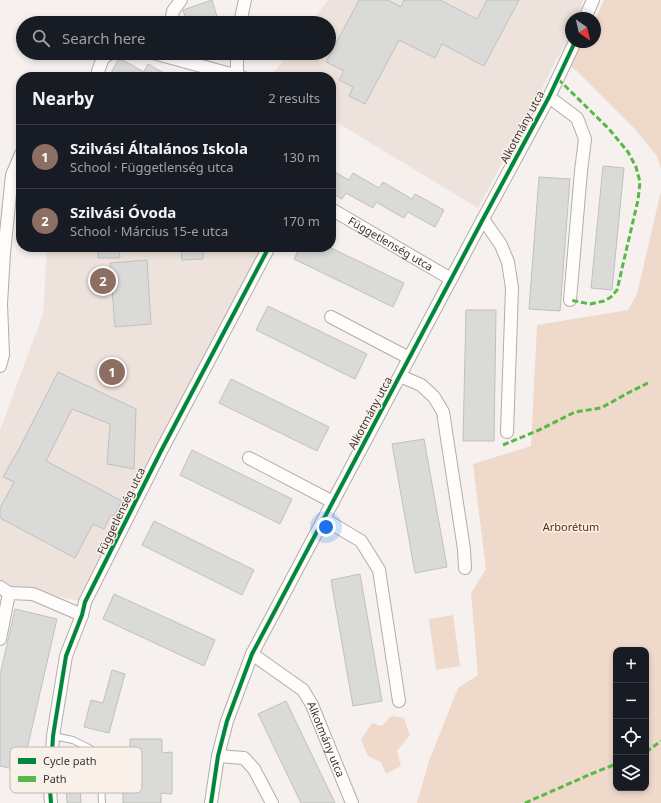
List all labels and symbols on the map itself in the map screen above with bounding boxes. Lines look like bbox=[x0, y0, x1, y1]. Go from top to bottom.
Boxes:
north arrow bbox=[565, 12, 601, 48]
street label: Alkotmány utca bbox=[496, 88, 547, 166]
street label: Függetlenség utca bbox=[346, 213, 436, 274]
pin: 2 bbox=[90, 266, 116, 296]
pin: 1 bbox=[99, 357, 125, 387]
street label: Alkotmány utca bbox=[344, 374, 395, 452]
street label: Függetlenség utca bbox=[93, 465, 148, 557]
your location bbox=[316, 517, 336, 537]
park label: Arborétum bbox=[543, 519, 599, 534]
street label: Alkotmány utca bbox=[304, 699, 349, 779]
legend bbox=[10, 747, 142, 793]
text: Cycle path bbox=[43, 753, 96, 768]
text: Path bbox=[43, 771, 67, 786]

